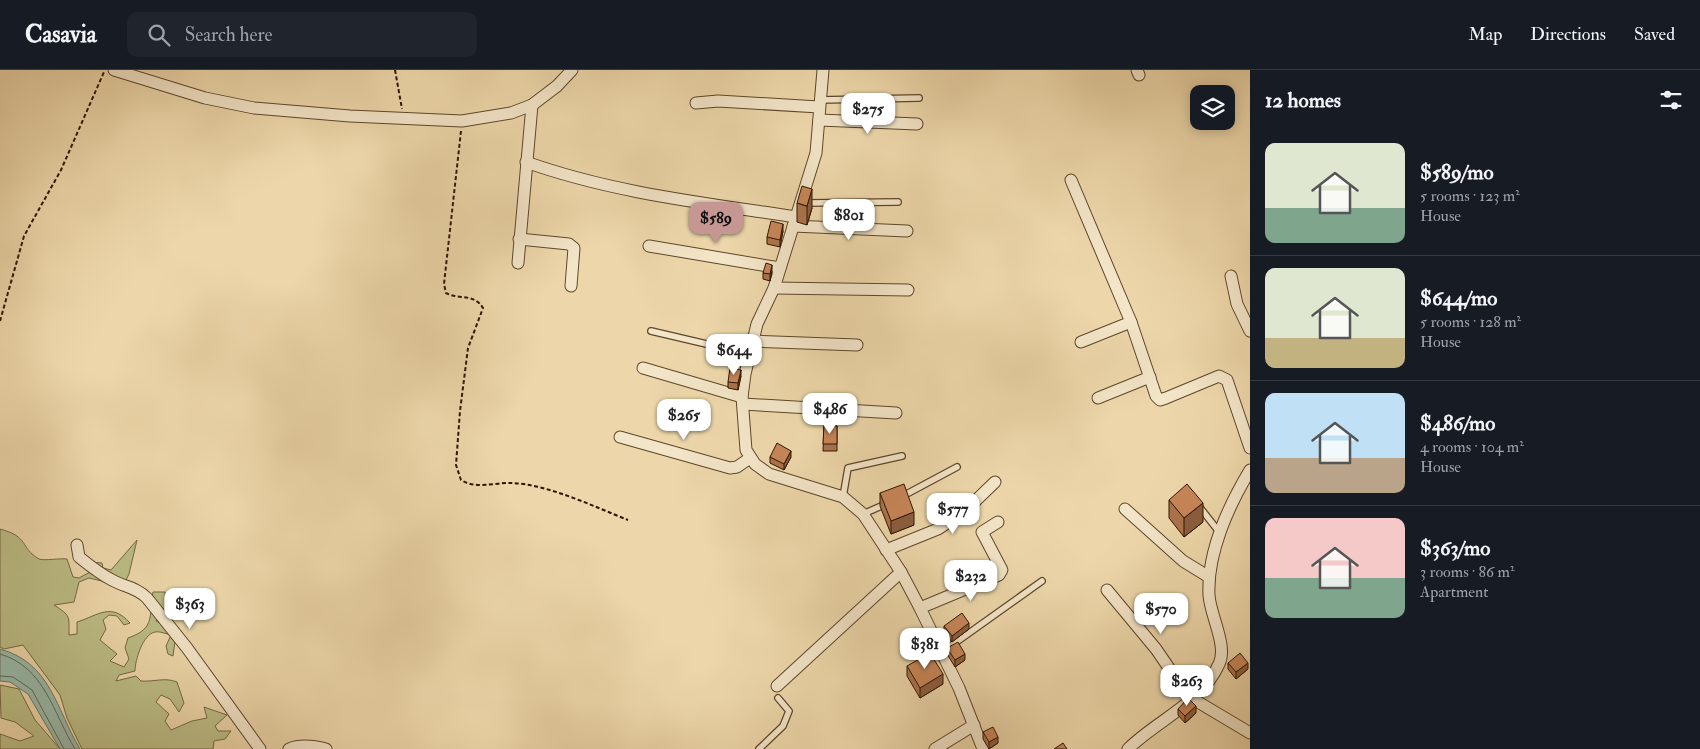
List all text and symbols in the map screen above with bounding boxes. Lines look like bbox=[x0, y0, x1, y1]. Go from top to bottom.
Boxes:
search box bbox=[127, 12, 477, 57]
text: Casavia bbox=[25, 19, 97, 50]
icon: search bbox=[145, 21, 173, 49]
text: Search here bbox=[185, 23, 273, 47]
text: Map bbox=[1469, 23, 1502, 46]
text: Directions bbox=[1530, 23, 1606, 46]
text: Saved bbox=[1634, 23, 1675, 46]
map controls bbox=[1190, 85, 1235, 130]
button: layers bbox=[1190, 85, 1235, 130]
icon: filters bbox=[1657, 86, 1685, 114]
text: 12 homes bbox=[1265, 87, 1341, 114]
pin: $275 bbox=[838, 92, 898, 135]
text: $275 bbox=[852, 99, 884, 119]
text: $589/mo bbox=[1420, 159, 1494, 186]
icon: home bbox=[1305, 163, 1365, 223]
text: 5 rooms · 123 m² bbox=[1420, 186, 1520, 206]
pin: $801 bbox=[819, 198, 879, 241]
pin: $589 bbox=[686, 202, 746, 244]
text: $801 bbox=[834, 205, 864, 225]
text: House bbox=[1420, 206, 1461, 226]
text: $589 bbox=[700, 208, 732, 228]
text: $644/mo bbox=[1420, 285, 1497, 312]
icon: home bbox=[1305, 288, 1365, 348]
text: 5 rooms · 128 m² bbox=[1420, 312, 1521, 332]
text: House bbox=[1420, 332, 1461, 352]
pin: $644 bbox=[704, 334, 764, 376]
text: $644 bbox=[717, 340, 751, 360]
pin: $486 bbox=[800, 392, 860, 435]
pin: $265 bbox=[654, 398, 714, 441]
text: $486 bbox=[813, 399, 847, 419]
text: $265 bbox=[668, 405, 700, 425]
text: $486/mo bbox=[1420, 410, 1495, 437]
icon: home bbox=[1305, 413, 1365, 473]
text: 4 rooms · 104 m² bbox=[1420, 437, 1524, 457]
text: House bbox=[1420, 457, 1461, 477]
pin: $577 bbox=[923, 492, 983, 535]
text: $577 bbox=[938, 499, 968, 519]
text: $363/mo bbox=[1420, 535, 1490, 562]
icon: home bbox=[1305, 538, 1365, 598]
pin: $232 bbox=[941, 560, 1001, 602]
text: 3 rooms · 86 m² bbox=[1420, 562, 1514, 582]
text: $232 bbox=[955, 566, 987, 586]
text: Apartment bbox=[1420, 582, 1488, 602]
pin: $363 bbox=[160, 588, 220, 630]
pin: $570 bbox=[1131, 592, 1191, 635]
text: $363 bbox=[175, 594, 205, 614]
text: $570 bbox=[1145, 599, 1177, 619]
pin: $381 bbox=[895, 628, 955, 670]
text: $381 bbox=[911, 634, 939, 654]
pin: $263 bbox=[1157, 664, 1217, 707]
text: $263 bbox=[1171, 671, 1203, 691]

